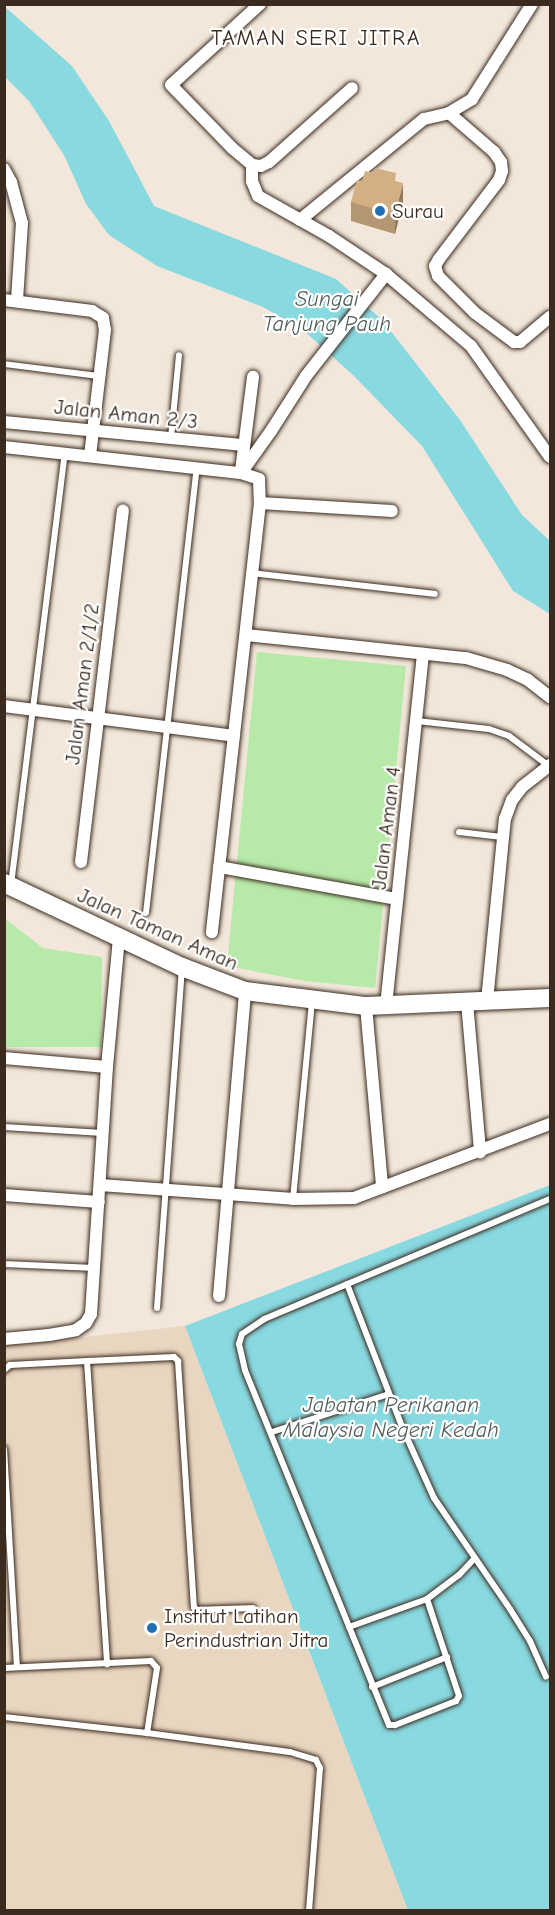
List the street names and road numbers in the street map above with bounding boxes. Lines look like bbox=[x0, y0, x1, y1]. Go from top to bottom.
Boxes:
street label: Jalan Aman 2/3 bbox=[53, 394, 199, 434]
street label: Jalan Aman 2/1/2 bbox=[60, 602, 104, 766]
street label: Jalan Aman 4 bbox=[366, 765, 406, 891]
street label: Jalan Taman Aman bbox=[74, 882, 242, 976]

